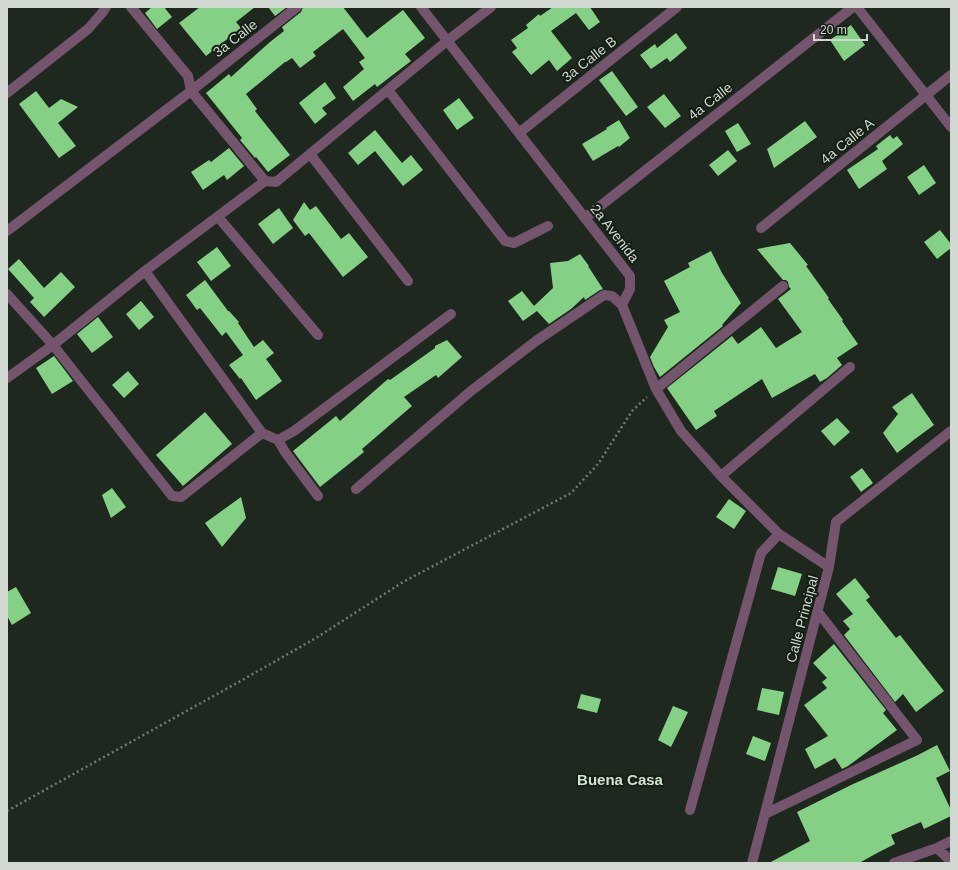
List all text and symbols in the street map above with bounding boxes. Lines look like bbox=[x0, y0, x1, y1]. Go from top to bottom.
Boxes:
street label: 3a Calle bbox=[210, 16, 260, 60]
scale bar bbox=[814, 16, 867, 42]
text: 20 m bbox=[820, 23, 847, 37]
street label: 3a Calle B bbox=[559, 33, 619, 85]
street label: 4a Calle bbox=[685, 79, 735, 123]
street label: 4a Calle A bbox=[817, 114, 877, 167]
street label: 2a Avenida bbox=[587, 201, 643, 265]
street label: Calle Principal bbox=[783, 574, 821, 664]
district label: Buena Casa bbox=[577, 771, 664, 788]

